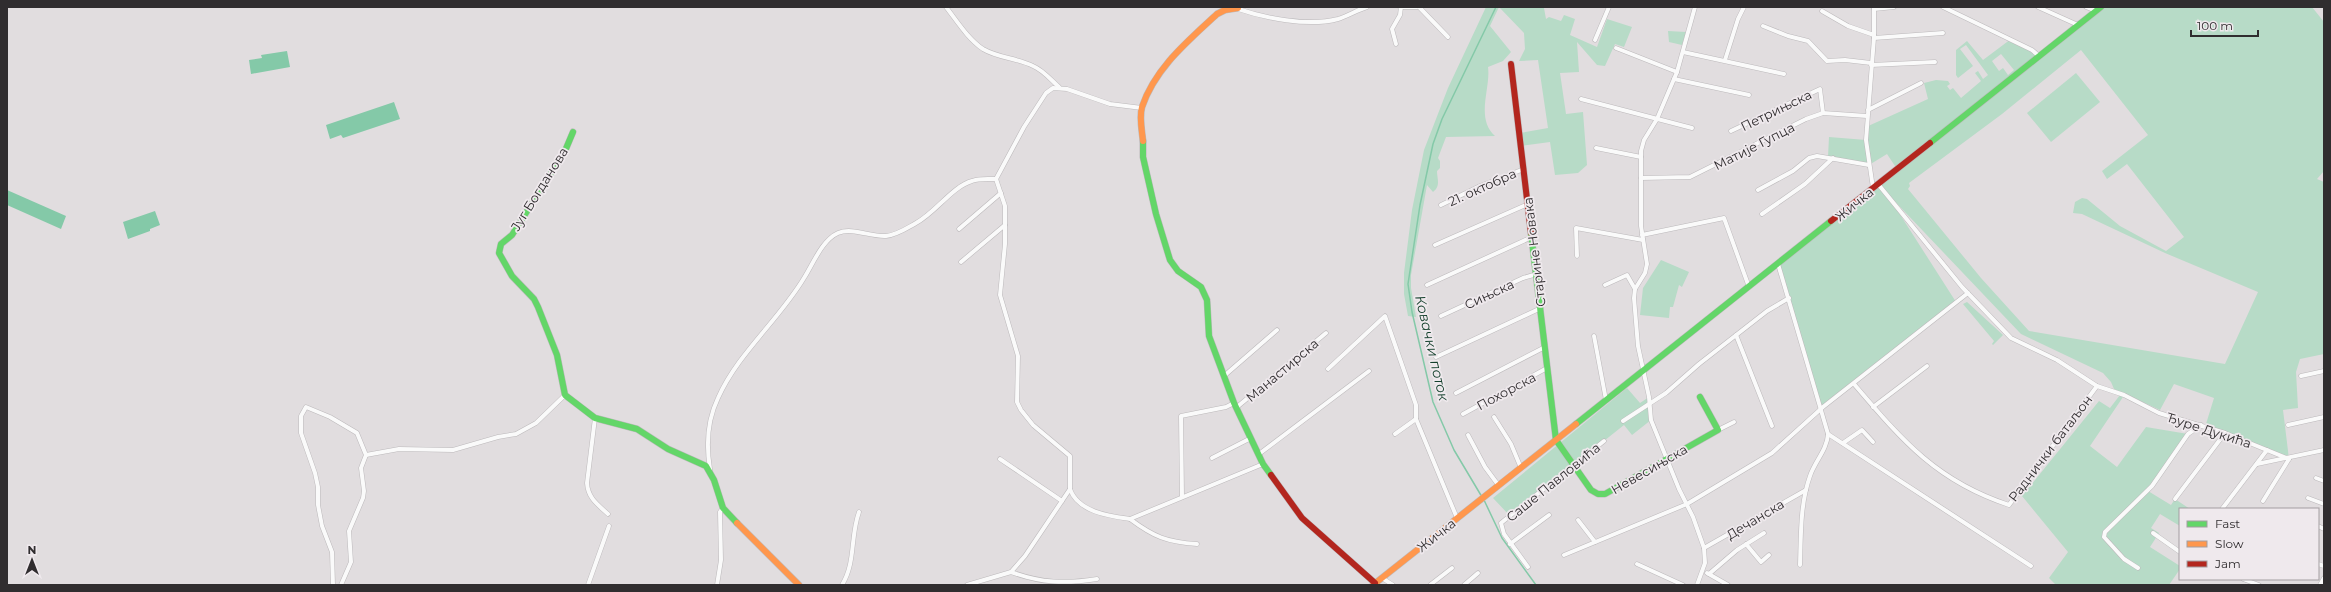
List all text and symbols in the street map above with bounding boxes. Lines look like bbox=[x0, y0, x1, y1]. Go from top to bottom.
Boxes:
scale bar bbox=[2191, 12, 2258, 38]
text: 100 m bbox=[2197, 18, 2233, 33]
street label: Петрињска bbox=[1738, 86, 1814, 134]
street label: Матије Гупца bbox=[1711, 119, 1797, 173]
street label: Југ Богданова bbox=[507, 144, 571, 234]
street label: 21. октобра bbox=[1445, 165, 1519, 209]
street label: Жичка bbox=[1832, 184, 1876, 224]
street label: Старине Новака bbox=[1519, 196, 1549, 308]
street label: Сињска bbox=[1462, 276, 1516, 312]
water label: Ковачки поток bbox=[1411, 293, 1453, 403]
street label: Манастирска bbox=[1242, 335, 1322, 405]
street label: Похорска bbox=[1474, 369, 1538, 413]
street label: Раднички батаљон bbox=[2005, 392, 2095, 504]
street label: Ђуре Дукића bbox=[2165, 409, 2253, 451]
street label: Саше Павловића bbox=[1503, 439, 1603, 525]
street label: Невесињска bbox=[1608, 441, 1690, 497]
street label: Дечанска bbox=[1723, 496, 1787, 542]
legend bbox=[2179, 508, 2319, 580]
street label: Жичка bbox=[1413, 515, 1459, 555]
text: Fast bbox=[2215, 516, 2240, 531]
text: Slow bbox=[2215, 536, 2244, 551]
north arrow bbox=[12, 540, 52, 580]
text: N bbox=[28, 543, 36, 557]
text: Jam bbox=[2214, 556, 2241, 571]

